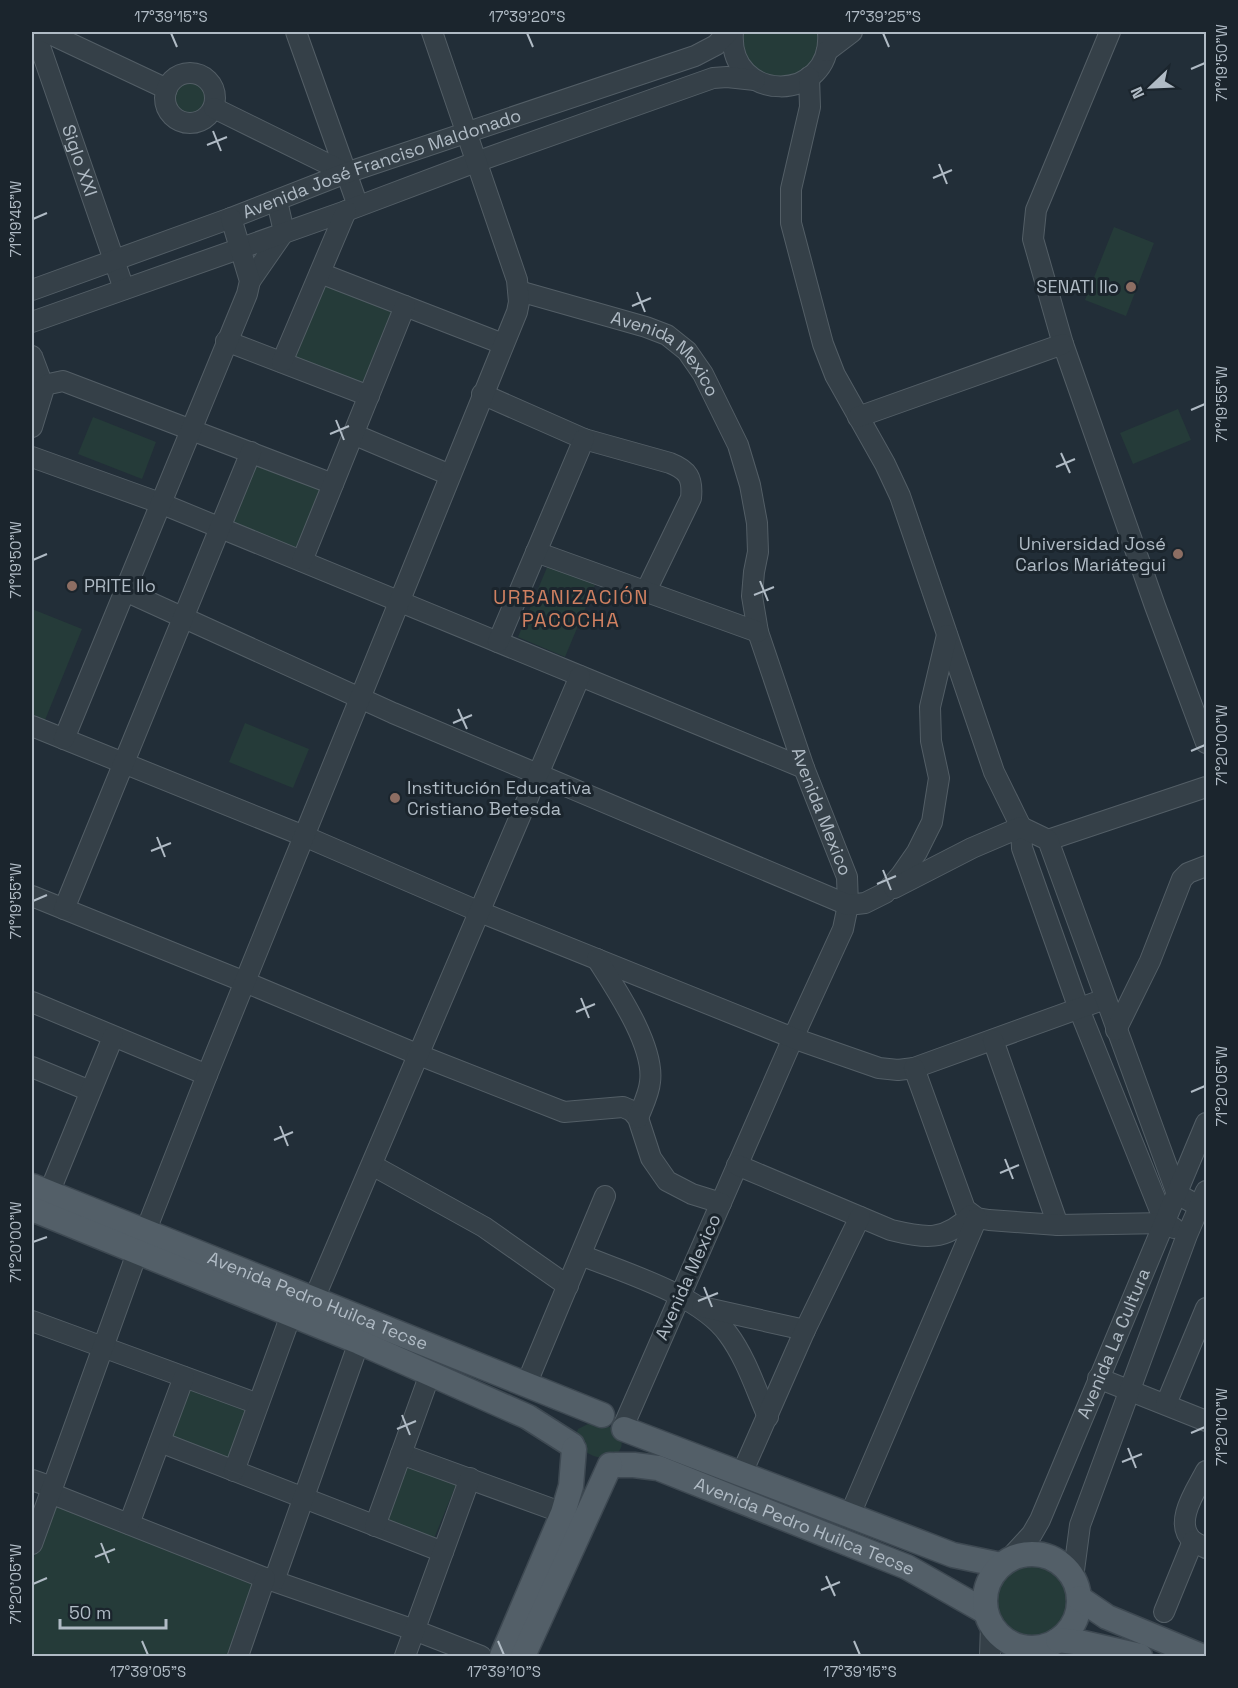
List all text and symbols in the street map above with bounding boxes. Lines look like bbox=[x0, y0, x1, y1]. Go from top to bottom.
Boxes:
text: 17°39'15"S bbox=[134, 7, 208, 26]
text: 17°39'20"S bbox=[489, 7, 565, 26]
text: 17°39'25"S bbox=[845, 7, 921, 26]
text: 71°19'50"W bbox=[1212, 24, 1231, 102]
north arrow bbox=[1121, 57, 1181, 117]
text: N bbox=[1126, 84, 1149, 102]
street label: Avenida José Franciso Maldonado bbox=[239, 103, 524, 223]
street label: Siglo XXI bbox=[57, 121, 103, 199]
text: 71°19'45"W bbox=[6, 181, 25, 257]
place label: SENATI Ilo bbox=[1036, 275, 1119, 298]
marker: SENATI Ilo bbox=[1124, 280, 1138, 294]
street label: Avenida Mexico bbox=[608, 306, 724, 400]
text: 71°19'55"W bbox=[1212, 366, 1231, 442]
text: 71°19'50"W bbox=[6, 521, 25, 599]
place label: Universidad José Carlos Mariátegui bbox=[1015, 532, 1166, 576]
marker: Universidad José Carlos Mariátegui bbox=[1171, 547, 1185, 561]
place label: PRITE Ilo bbox=[84, 574, 156, 597]
marker: PRITE Ilo bbox=[65, 579, 79, 593]
district label: URBANIZACIÓN PACOCHA bbox=[493, 584, 649, 633]
text: 71°20'00"W bbox=[1212, 704, 1231, 786]
street label: Avenida Mexico bbox=[787, 744, 857, 879]
place label: Institución Educativa Cristiano Betesda bbox=[407, 776, 591, 820]
marker: Institución Educativa Cristiano Betesda bbox=[388, 791, 402, 805]
text: 71°19'55"W bbox=[6, 863, 25, 939]
text: 71°20'05"W bbox=[1212, 1046, 1231, 1126]
text: 71°20'00"W bbox=[6, 1201, 25, 1283]
street label: Avenida Mexico bbox=[649, 1210, 726, 1343]
street label: Avenida Pedro Huilca Tecse bbox=[204, 1246, 432, 1355]
street label: Avenida La Cultura bbox=[1071, 1264, 1155, 1422]
text: 71°20'10"W bbox=[1212, 1388, 1231, 1466]
street label: Avenida Pedro Huilca Tecse bbox=[691, 1472, 920, 1580]
text: 71°20'05"W bbox=[6, 1544, 25, 1624]
scale bar bbox=[60, 1592, 166, 1630]
text: 50 m bbox=[69, 1601, 111, 1624]
text: 17°39'05"S bbox=[110, 1662, 186, 1681]
text: 17°39'10"S bbox=[467, 1662, 541, 1681]
text: 17°39'15"S bbox=[823, 1662, 897, 1681]

